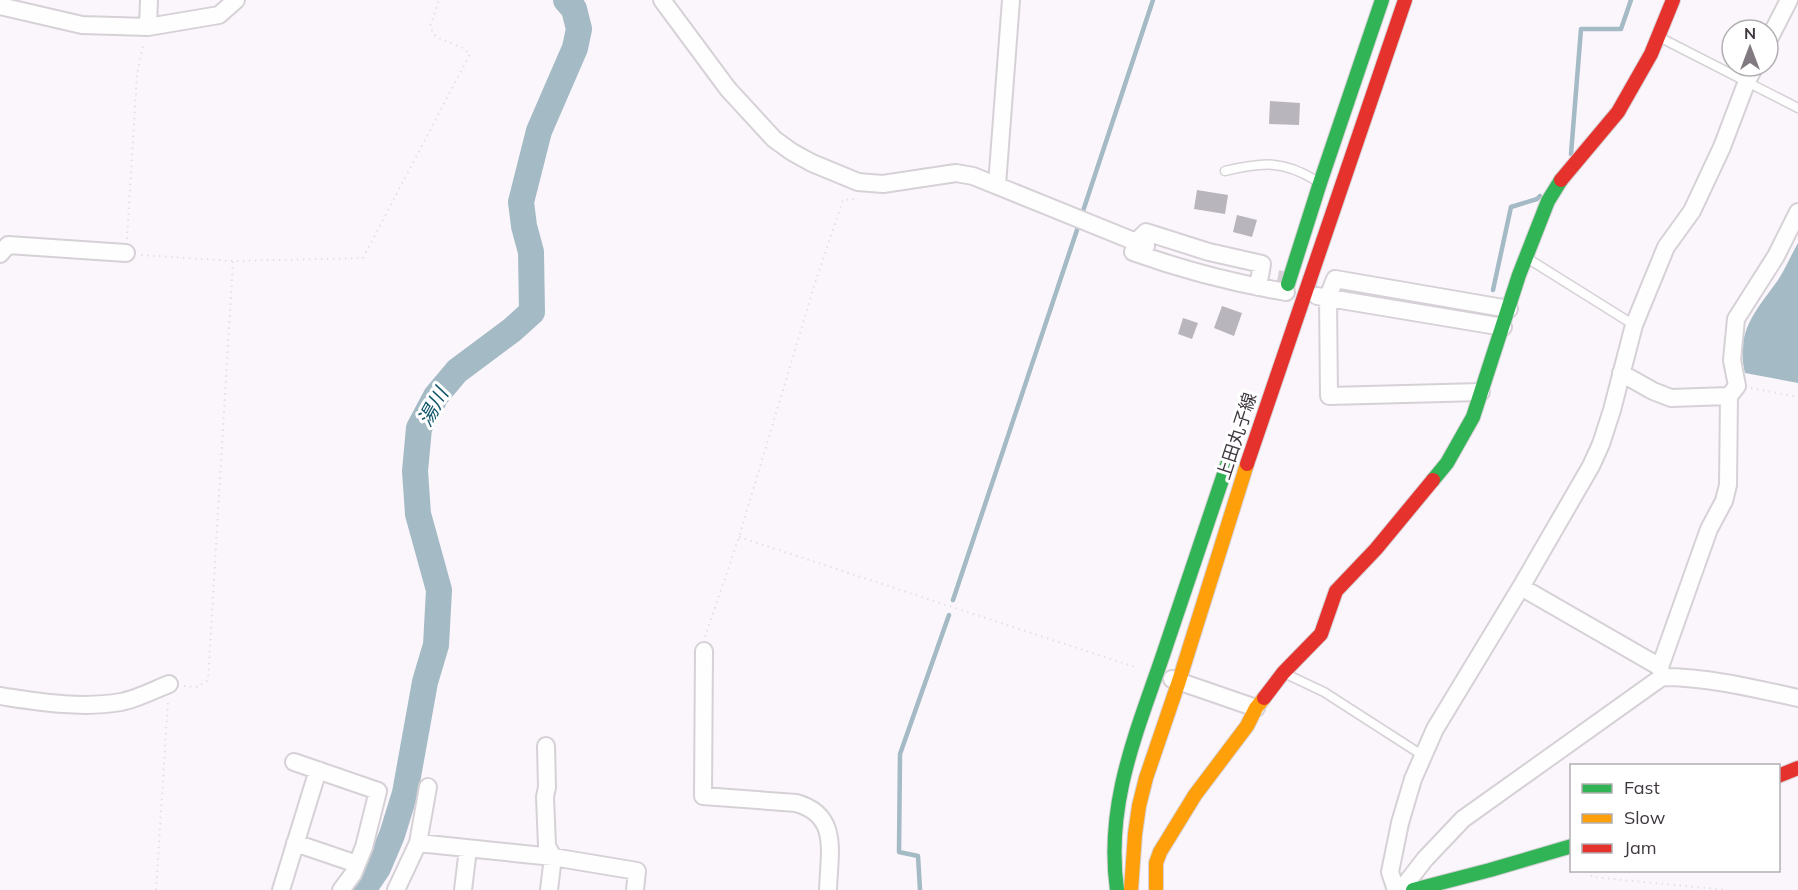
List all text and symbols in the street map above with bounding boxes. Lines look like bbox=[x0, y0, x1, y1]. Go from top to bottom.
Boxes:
north arrow bbox=[1720, 18, 1780, 78]
text: N bbox=[1744, 23, 1756, 43]
water label: 湯川 bbox=[412, 381, 454, 430]
street label: 上田丸子線 bbox=[1212, 389, 1261, 482]
legend bbox=[1570, 764, 1780, 872]
text: Fast bbox=[1624, 776, 1660, 799]
text: Slow bbox=[1624, 806, 1666, 829]
text: Jam bbox=[1624, 836, 1657, 859]

